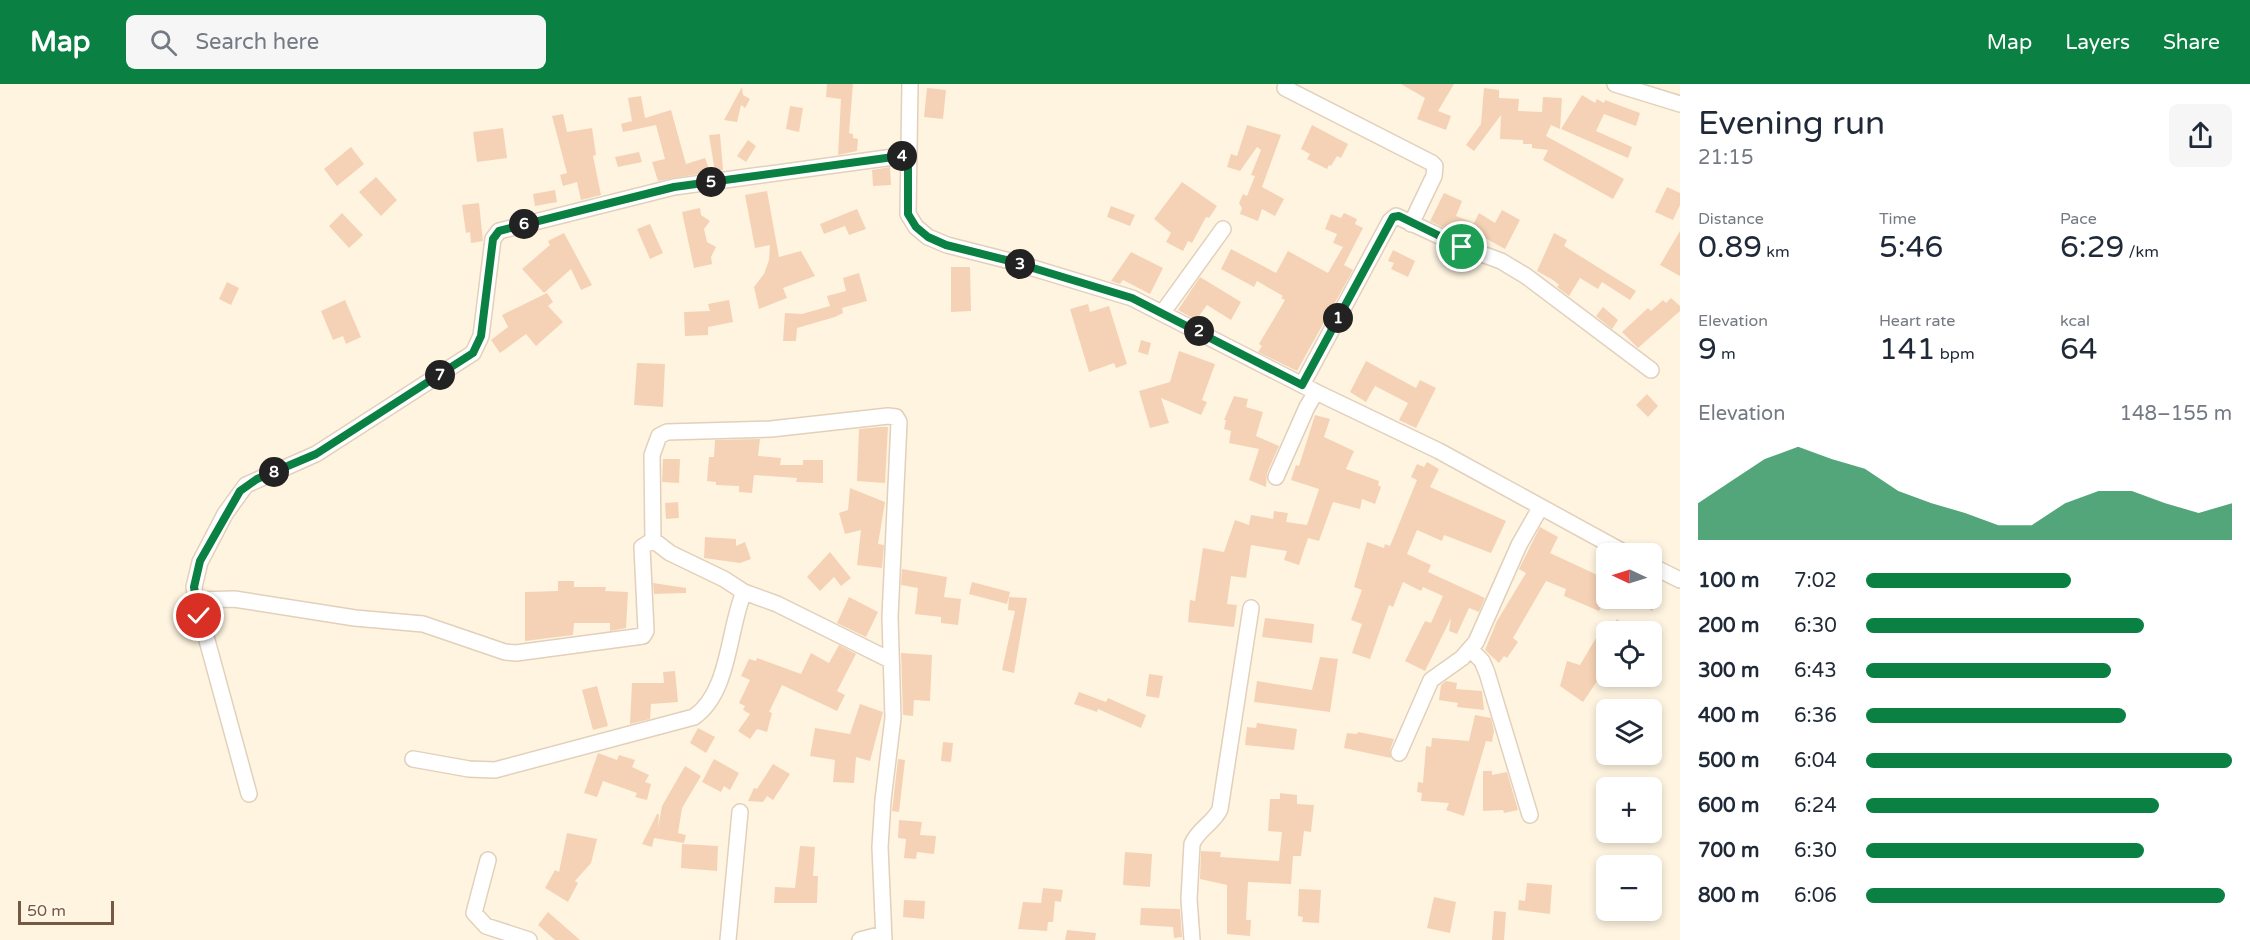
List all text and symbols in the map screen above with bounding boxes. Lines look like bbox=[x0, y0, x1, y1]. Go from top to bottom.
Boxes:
search box bbox=[126, 15, 546, 69]
text: Map bbox=[30, 25, 90, 59]
icon: search bbox=[147, 26, 180, 59]
text: Search here bbox=[195, 29, 319, 55]
text: Map bbox=[1987, 30, 2032, 55]
text: Layers bbox=[2065, 30, 2130, 55]
text: Share bbox=[2163, 30, 2220, 55]
text: Evening run bbox=[1698, 104, 1885, 143]
button: share bbox=[2169, 104, 2232, 167]
pin: 4 bbox=[887, 141, 917, 171]
text: 4 bbox=[897, 146, 907, 166]
text: 21:15 bbox=[1698, 146, 1753, 170]
pin: 5 bbox=[696, 167, 726, 197]
text: 5 bbox=[706, 172, 716, 192]
pin: 6 bbox=[509, 209, 539, 239]
text: Distance bbox=[1698, 209, 1764, 229]
text: Time bbox=[1879, 209, 1916, 229]
text: Pace bbox=[2060, 209, 2097, 229]
text: 6 bbox=[519, 214, 529, 234]
pin bbox=[1436, 221, 1487, 272]
text: 0.89 bbox=[1698, 229, 1762, 266]
text: 5:46 bbox=[1879, 229, 1943, 266]
text: 6:29 bbox=[2060, 229, 2124, 266]
icon: arrive bbox=[1445, 230, 1478, 263]
text: km bbox=[1762, 242, 1790, 262]
text: /km bbox=[2124, 242, 2159, 262]
pin: 3 bbox=[1005, 249, 1035, 279]
text: 3 bbox=[1015, 254, 1025, 274]
pin: 1 bbox=[1323, 303, 1353, 333]
text: 1 bbox=[1333, 308, 1343, 328]
text: Elevation bbox=[1698, 311, 1768, 331]
text: Heart rate bbox=[1879, 311, 1955, 331]
text: kcal bbox=[2060, 311, 2090, 331]
pin: 2 bbox=[1184, 316, 1214, 346]
text: 2 bbox=[1194, 321, 1204, 341]
text: 9 bbox=[1698, 331, 1717, 368]
text: 141 bbox=[1879, 331, 1936, 368]
text: 64 bbox=[2060, 331, 2098, 368]
text: m bbox=[1717, 344, 1736, 364]
text: bpm bbox=[1936, 344, 1975, 364]
pin: 7 bbox=[425, 360, 455, 390]
text: 7 bbox=[435, 365, 445, 385]
text: Elevation bbox=[1698, 402, 1785, 426]
text: 148–155 m bbox=[2119, 402, 2232, 426]
pin: 8 bbox=[259, 457, 289, 487]
text: 8 bbox=[269, 462, 279, 482]
north arrow bbox=[1596, 543, 1662, 609]
map controls bbox=[1596, 543, 1662, 921]
text: 100 m bbox=[1698, 569, 1759, 593]
text: 7:02 bbox=[1794, 569, 1837, 593]
pin bbox=[173, 590, 224, 641]
icon: check bbox=[182, 599, 215, 632]
text: 200 m bbox=[1698, 614, 1759, 638]
text: 6:30 bbox=[1794, 614, 1837, 638]
button: locate bbox=[1596, 621, 1662, 687]
text: 300 m bbox=[1698, 659, 1759, 683]
text: 6:43 bbox=[1794, 659, 1837, 683]
button: layers bbox=[1596, 699, 1662, 765]
text: 400 m bbox=[1698, 704, 1759, 728]
text: 6:36 bbox=[1794, 704, 1837, 728]
text: 500 m bbox=[1698, 749, 1759, 773]
text: 6:04 bbox=[1794, 749, 1837, 773]
button: + bbox=[1596, 777, 1662, 843]
text: 600 m bbox=[1698, 794, 1759, 818]
text: 6:24 bbox=[1794, 794, 1837, 818]
text: 700 m bbox=[1698, 839, 1759, 863]
text: 6:30 bbox=[1794, 839, 1837, 863]
button: − bbox=[1596, 855, 1662, 921]
text: 800 m bbox=[1698, 884, 1759, 908]
text: 6:06 bbox=[1794, 884, 1837, 908]
scale bar bbox=[18, 898, 114, 926]
text: 50 m bbox=[27, 901, 66, 921]

